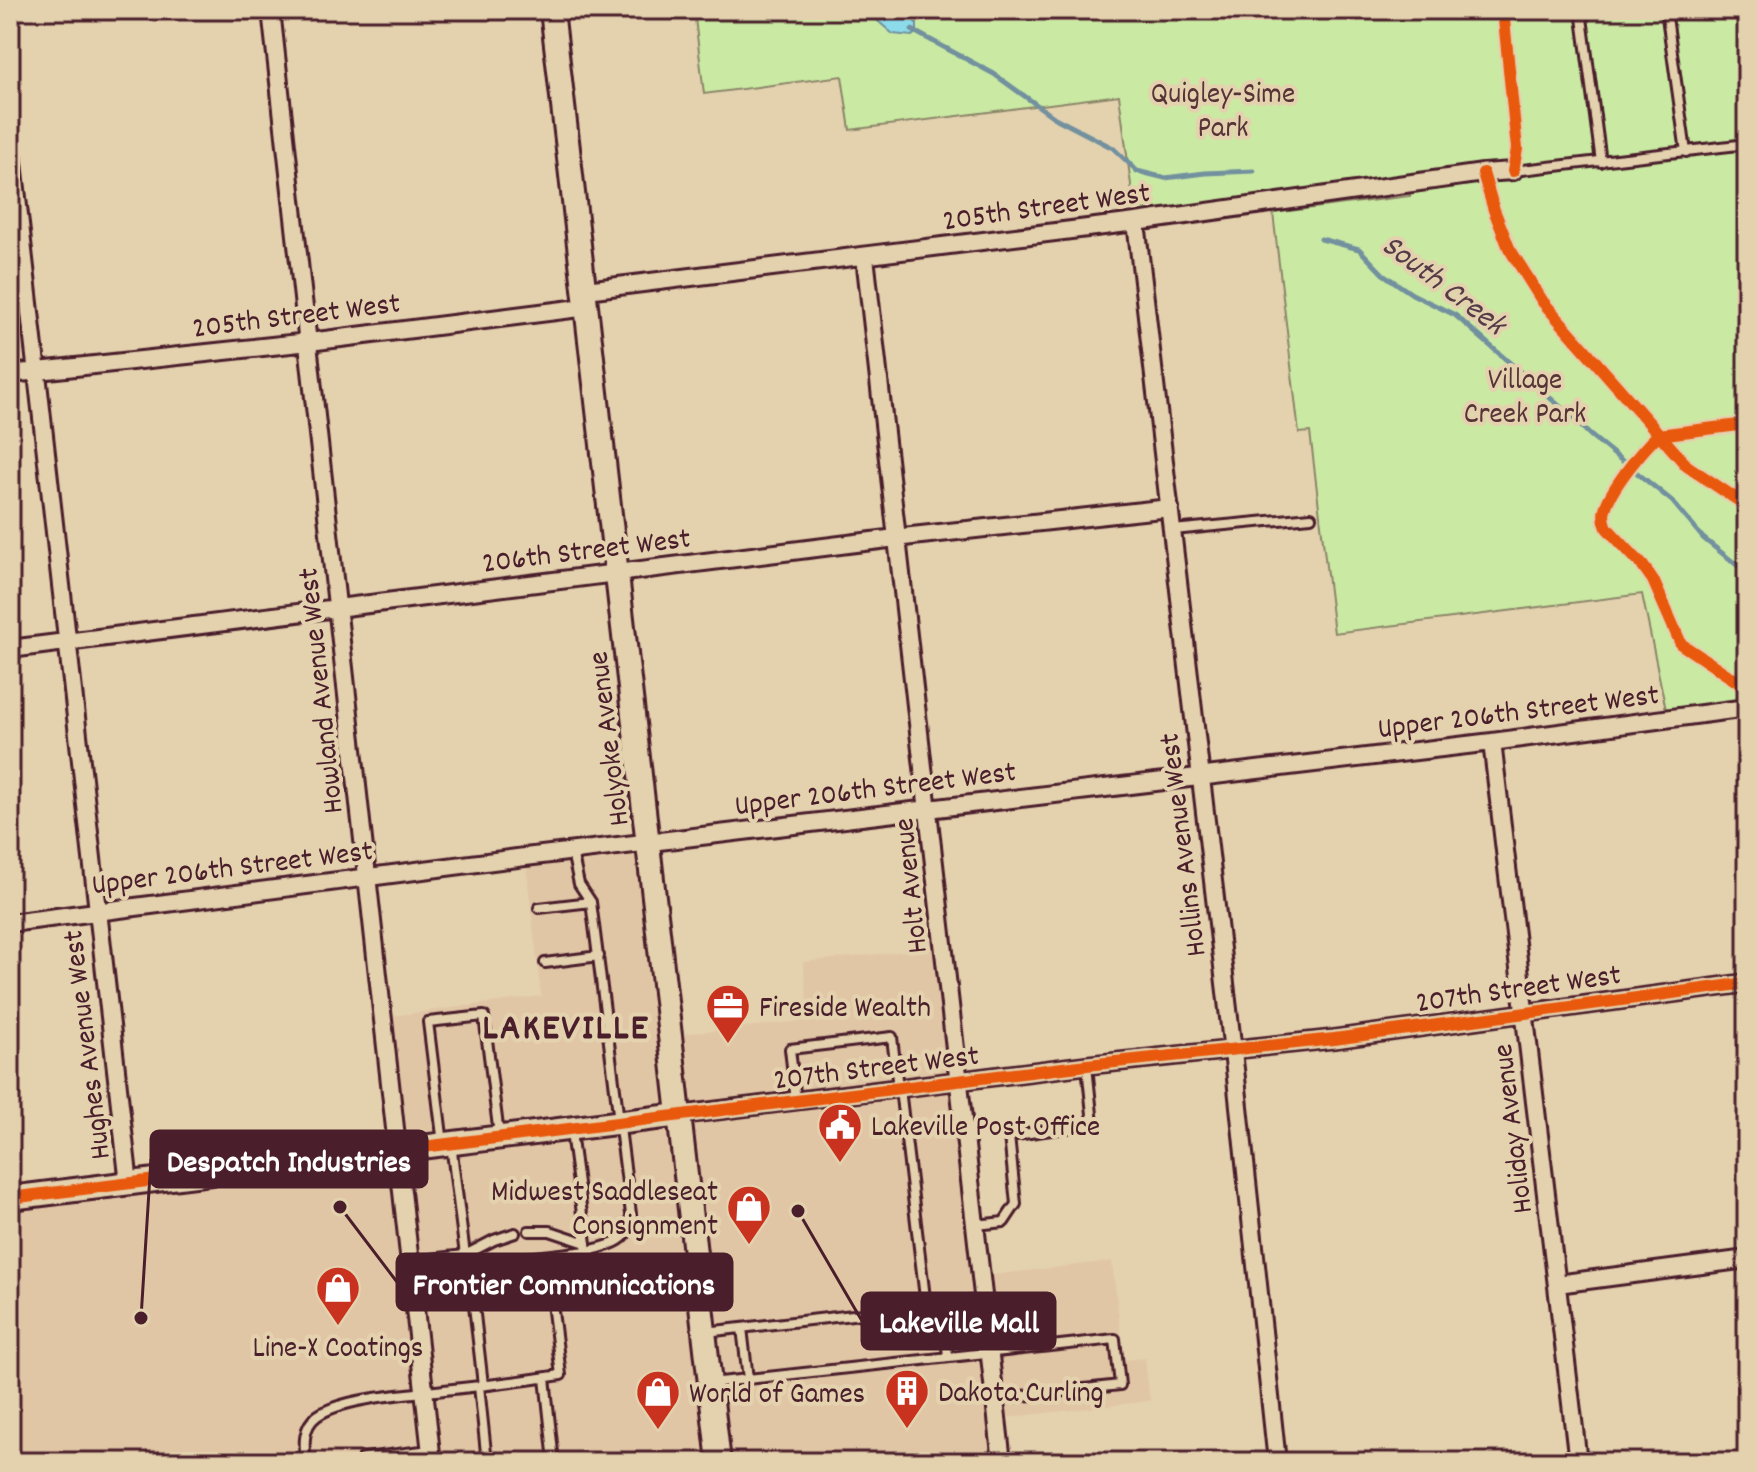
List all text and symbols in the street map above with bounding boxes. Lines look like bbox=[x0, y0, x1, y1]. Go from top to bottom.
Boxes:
park label: Quigley-Sime Park bbox=[1151, 75, 1295, 152]
street label: 205th Street West bbox=[940, 174, 1153, 245]
water label: South Creek bbox=[1370, 225, 1516, 351]
street label: 205th Street West bbox=[190, 284, 403, 353]
park label: Village Creek Park bbox=[1464, 361, 1586, 438]
street label: 206th Street West bbox=[480, 519, 693, 588]
street label: Howland Avenue West bbox=[289, 565, 358, 816]
street label: Holyoke Avenue bbox=[579, 649, 644, 828]
street label: Upper 206th Street West bbox=[1375, 676, 1662, 753]
street label: Hollins Avenue West bbox=[1150, 730, 1221, 959]
street label: Upper 206th Street West bbox=[732, 753, 1019, 830]
street label: Holt Avenue bbox=[885, 816, 942, 955]
street label: Upper 206th Street West bbox=[89, 832, 376, 909]
street label: Hughes Avenue West bbox=[54, 927, 125, 1162]
street label: 207th Street West bbox=[1413, 956, 1624, 1027]
office icon: Fireside Wealth bbox=[704, 982, 752, 1045]
place label: Fireside Wealth bbox=[759, 989, 931, 1032]
district label: LAKEVILLE bbox=[482, 1003, 650, 1058]
street label: 207th Street West bbox=[771, 1037, 982, 1104]
street label: Holiday Avenue bbox=[1484, 1041, 1547, 1216]
public building icon: Lakeville Post Office bbox=[816, 1101, 864, 1164]
place label: Lakeville Post Office bbox=[871, 1108, 1100, 1151]
callout: Despatch Industries bbox=[151, 1131, 427, 1187]
text: Despatch Industries bbox=[167, 1142, 411, 1188]
place label: Midwest Saddleseat Consignment bbox=[491, 1173, 718, 1250]
shop icon: Midwest Saddleseat Consignment bbox=[725, 1183, 773, 1246]
callout: Frontier Communications bbox=[397, 1254, 732, 1310]
shop icon: Line-X Coatings bbox=[314, 1264, 362, 1327]
text: Frontier Communications bbox=[413, 1265, 715, 1311]
callout: Lakeville Mall bbox=[862, 1293, 1055, 1349]
text: Lakeville Mall bbox=[879, 1303, 1039, 1349]
place label: Line-X Coatings bbox=[253, 1329, 423, 1372]
building icon: Dakota Curling bbox=[883, 1367, 931, 1430]
shop icon: World of Games bbox=[634, 1368, 682, 1431]
place label: Dakota Curling bbox=[938, 1374, 1104, 1417]
place label: World of Games bbox=[689, 1375, 865, 1418]

